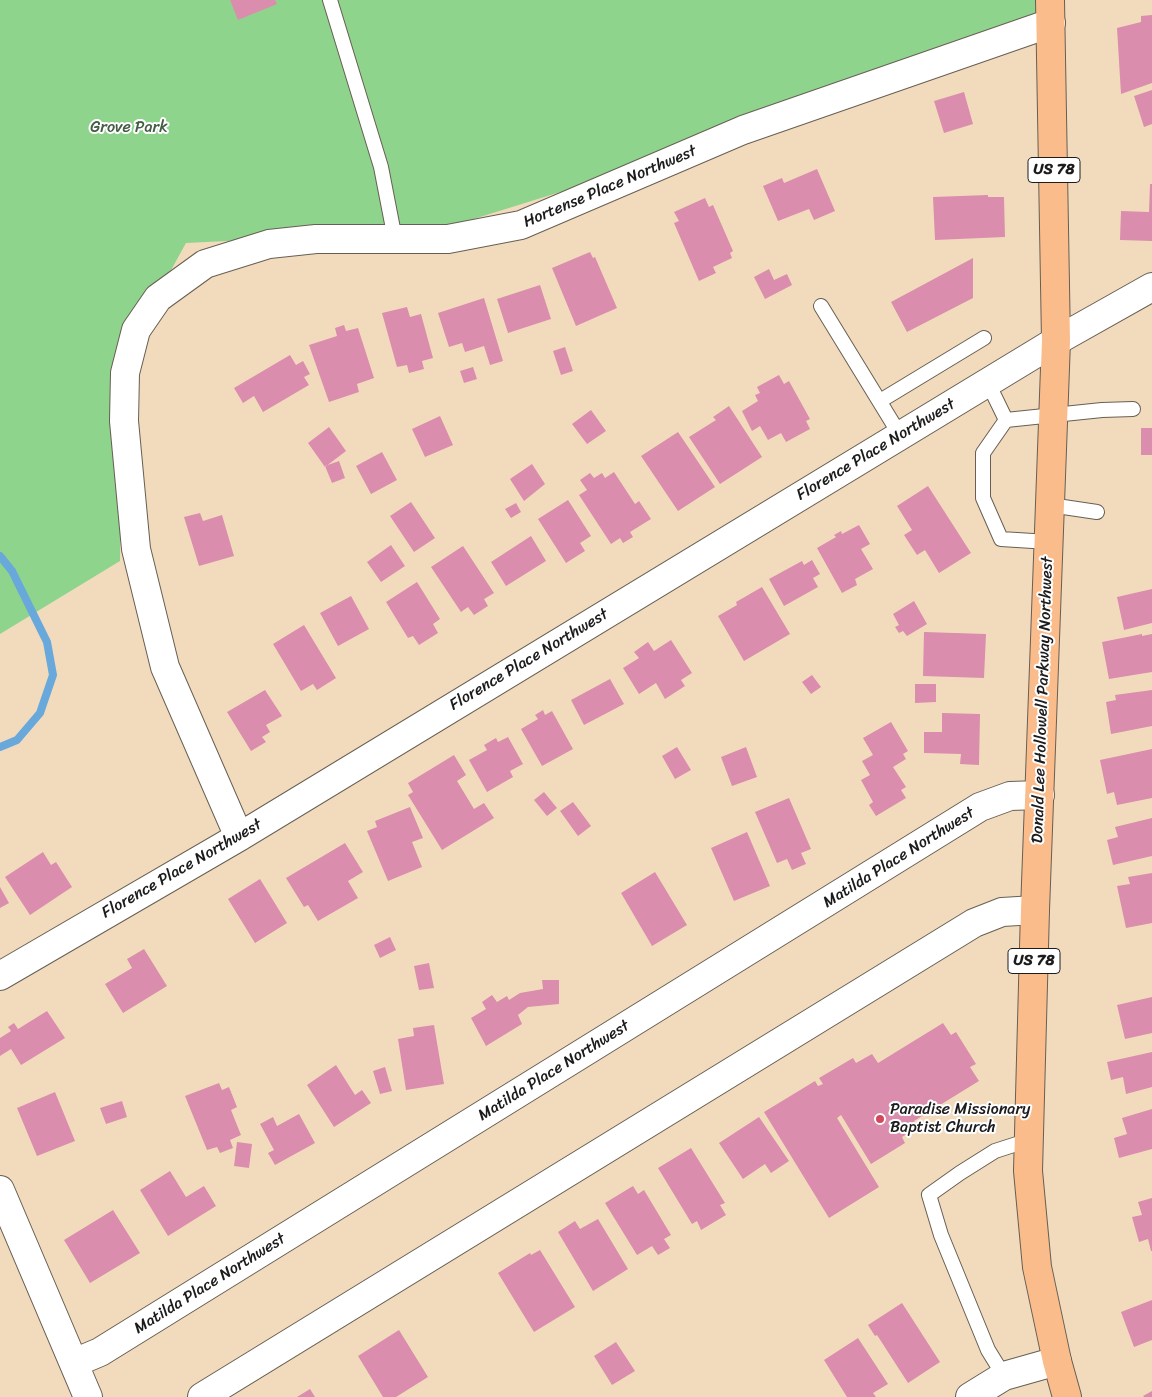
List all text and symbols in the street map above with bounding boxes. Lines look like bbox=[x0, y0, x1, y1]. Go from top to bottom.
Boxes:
park label: Grove Park bbox=[90, 118, 168, 138]
street label: Hortense Place Northwest bbox=[521, 142, 699, 232]
road number: US 78 bbox=[1028, 158, 1080, 182]
street label: Florence Place Northwest bbox=[793, 395, 959, 505]
street label: Donald Lee Hollowell Parkway Northwest bbox=[1028, 556, 1058, 844]
street label: Florence Place Northwest bbox=[446, 605, 612, 715]
street label: Matilda Place Northwest bbox=[820, 804, 978, 912]
street label: Florence Place Northwest bbox=[99, 815, 265, 923]
road number: US 78 bbox=[1008, 948, 1060, 974]
street label: Matilda Place Northwest bbox=[475, 1017, 633, 1125]
place label: Paradise Missionary Baptist Church bbox=[890, 1100, 1030, 1138]
marker: Paradise Missionary Baptist Church bbox=[874, 1113, 886, 1125]
street label: Matilda Place Northwest bbox=[131, 1230, 289, 1338]

